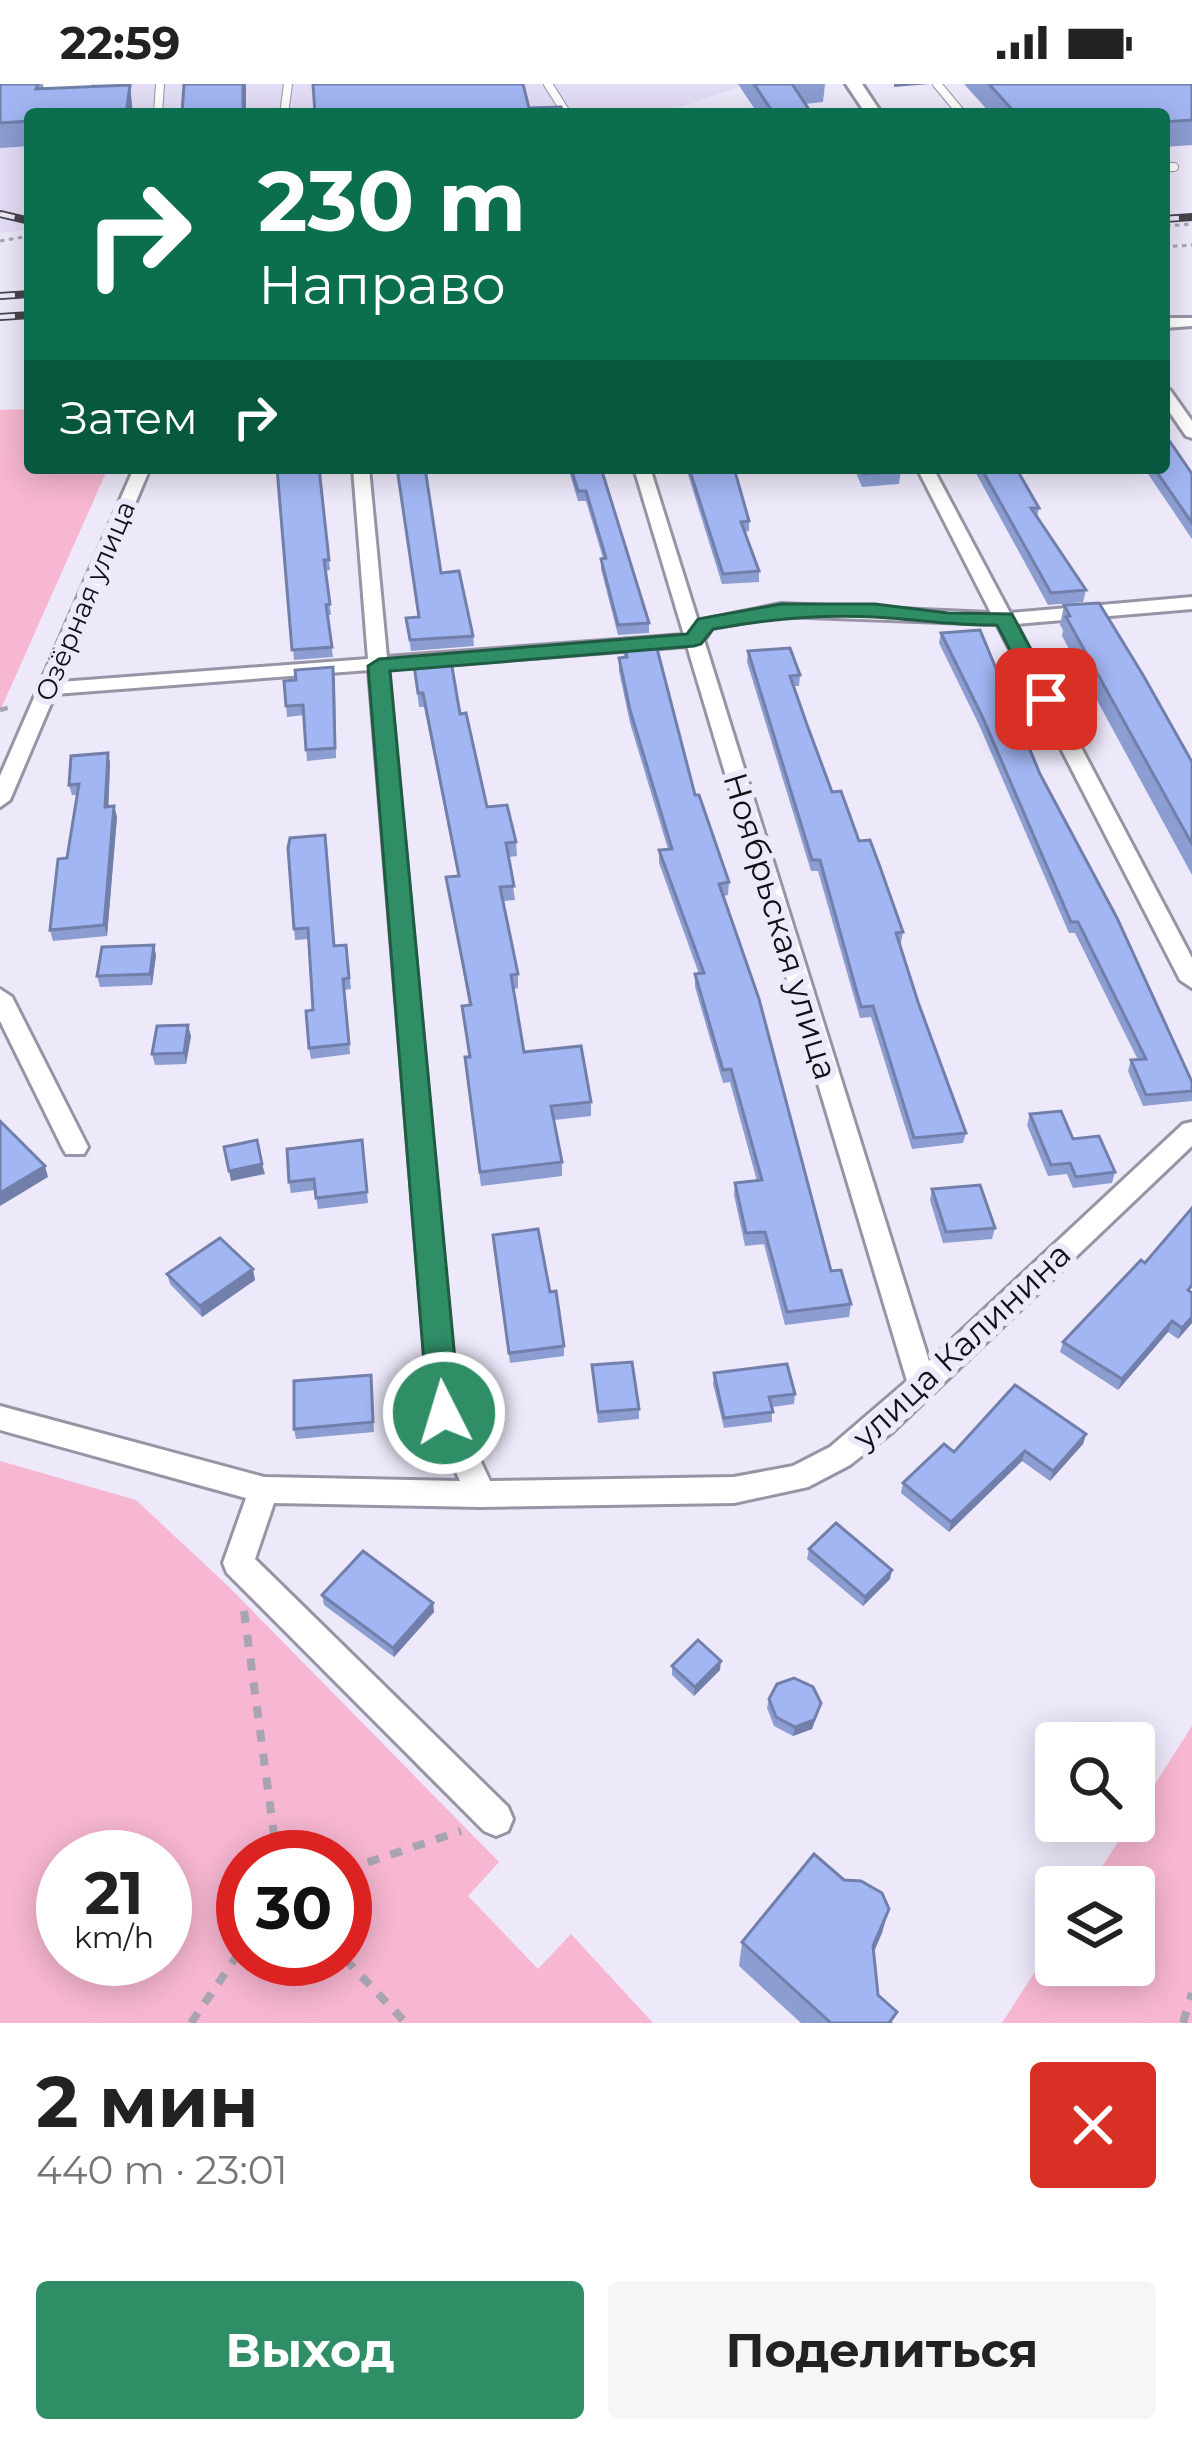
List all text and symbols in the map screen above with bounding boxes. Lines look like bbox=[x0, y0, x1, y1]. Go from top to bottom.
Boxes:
text: 22:59 bbox=[60, 15, 180, 70]
text: 230 m bbox=[258, 150, 526, 252]
icon: right bbox=[60, 156, 216, 312]
text: Направо bbox=[258, 252, 506, 318]
icon: right bbox=[222, 384, 288, 450]
text: Затем bbox=[60, 390, 198, 445]
street label: Озёрная улица bbox=[28, 496, 142, 706]
pin bbox=[995, 648, 1097, 750]
icon: arrive bbox=[1013, 666, 1079, 732]
street label: Ноябрьская улица bbox=[715, 768, 847, 1084]
street label: улица Калинина bbox=[843, 1234, 1078, 1457]
position arrow bbox=[381, 1350, 507, 1476]
map controls bbox=[1035, 1722, 1155, 1986]
button: search bbox=[1035, 1722, 1155, 1842]
speed limit sign: 30 bbox=[216, 1830, 372, 1986]
text: 21 bbox=[85, 1856, 143, 1929]
button: layers bbox=[1035, 1866, 1155, 1986]
text: km/h bbox=[74, 1919, 154, 1956]
text: 2 мин bbox=[36, 2057, 259, 2145]
button: close bbox=[1030, 2062, 1156, 2188]
text: 440 m · 23:01 bbox=[36, 2146, 288, 2194]
button: Выход bbox=[36, 2281, 584, 2419]
button: Поделиться bbox=[608, 2281, 1156, 2419]

